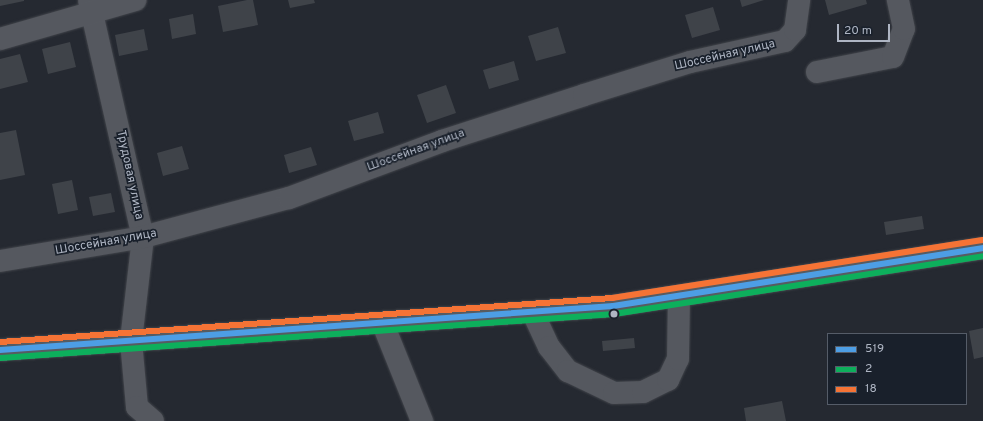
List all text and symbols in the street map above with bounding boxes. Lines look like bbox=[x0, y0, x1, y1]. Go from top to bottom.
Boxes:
scale bar bbox=[839, 16, 892, 42]
text: 20 m bbox=[844, 23, 872, 39]
street label: Шоссейная улица bbox=[673, 37, 777, 75]
street label: Шоссейная улица bbox=[365, 127, 467, 175]
street label: Трудовая улица bbox=[113, 129, 145, 221]
street label: Шоссейная улица bbox=[54, 227, 158, 259]
unlabelled marker bbox=[609, 309, 619, 319]
legend bbox=[827, 333, 967, 405]
text: 519 bbox=[865, 341, 884, 357]
text: 2 bbox=[865, 361, 872, 377]
text: 18 bbox=[865, 381, 877, 397]

